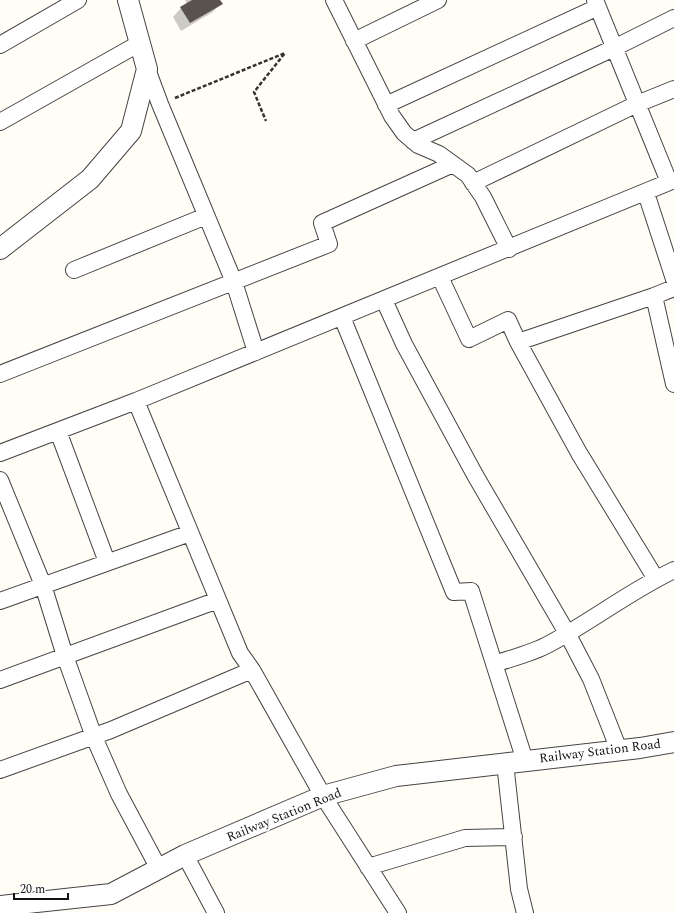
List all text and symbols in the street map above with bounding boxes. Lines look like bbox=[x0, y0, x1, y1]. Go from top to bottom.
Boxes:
street label: Railway Station Road bbox=[538, 734, 662, 768]
street label: Railway Station Road bbox=[224, 783, 344, 847]
scale bar bbox=[14, 875, 68, 901]
text: 20 m bbox=[20, 880, 45, 899]

